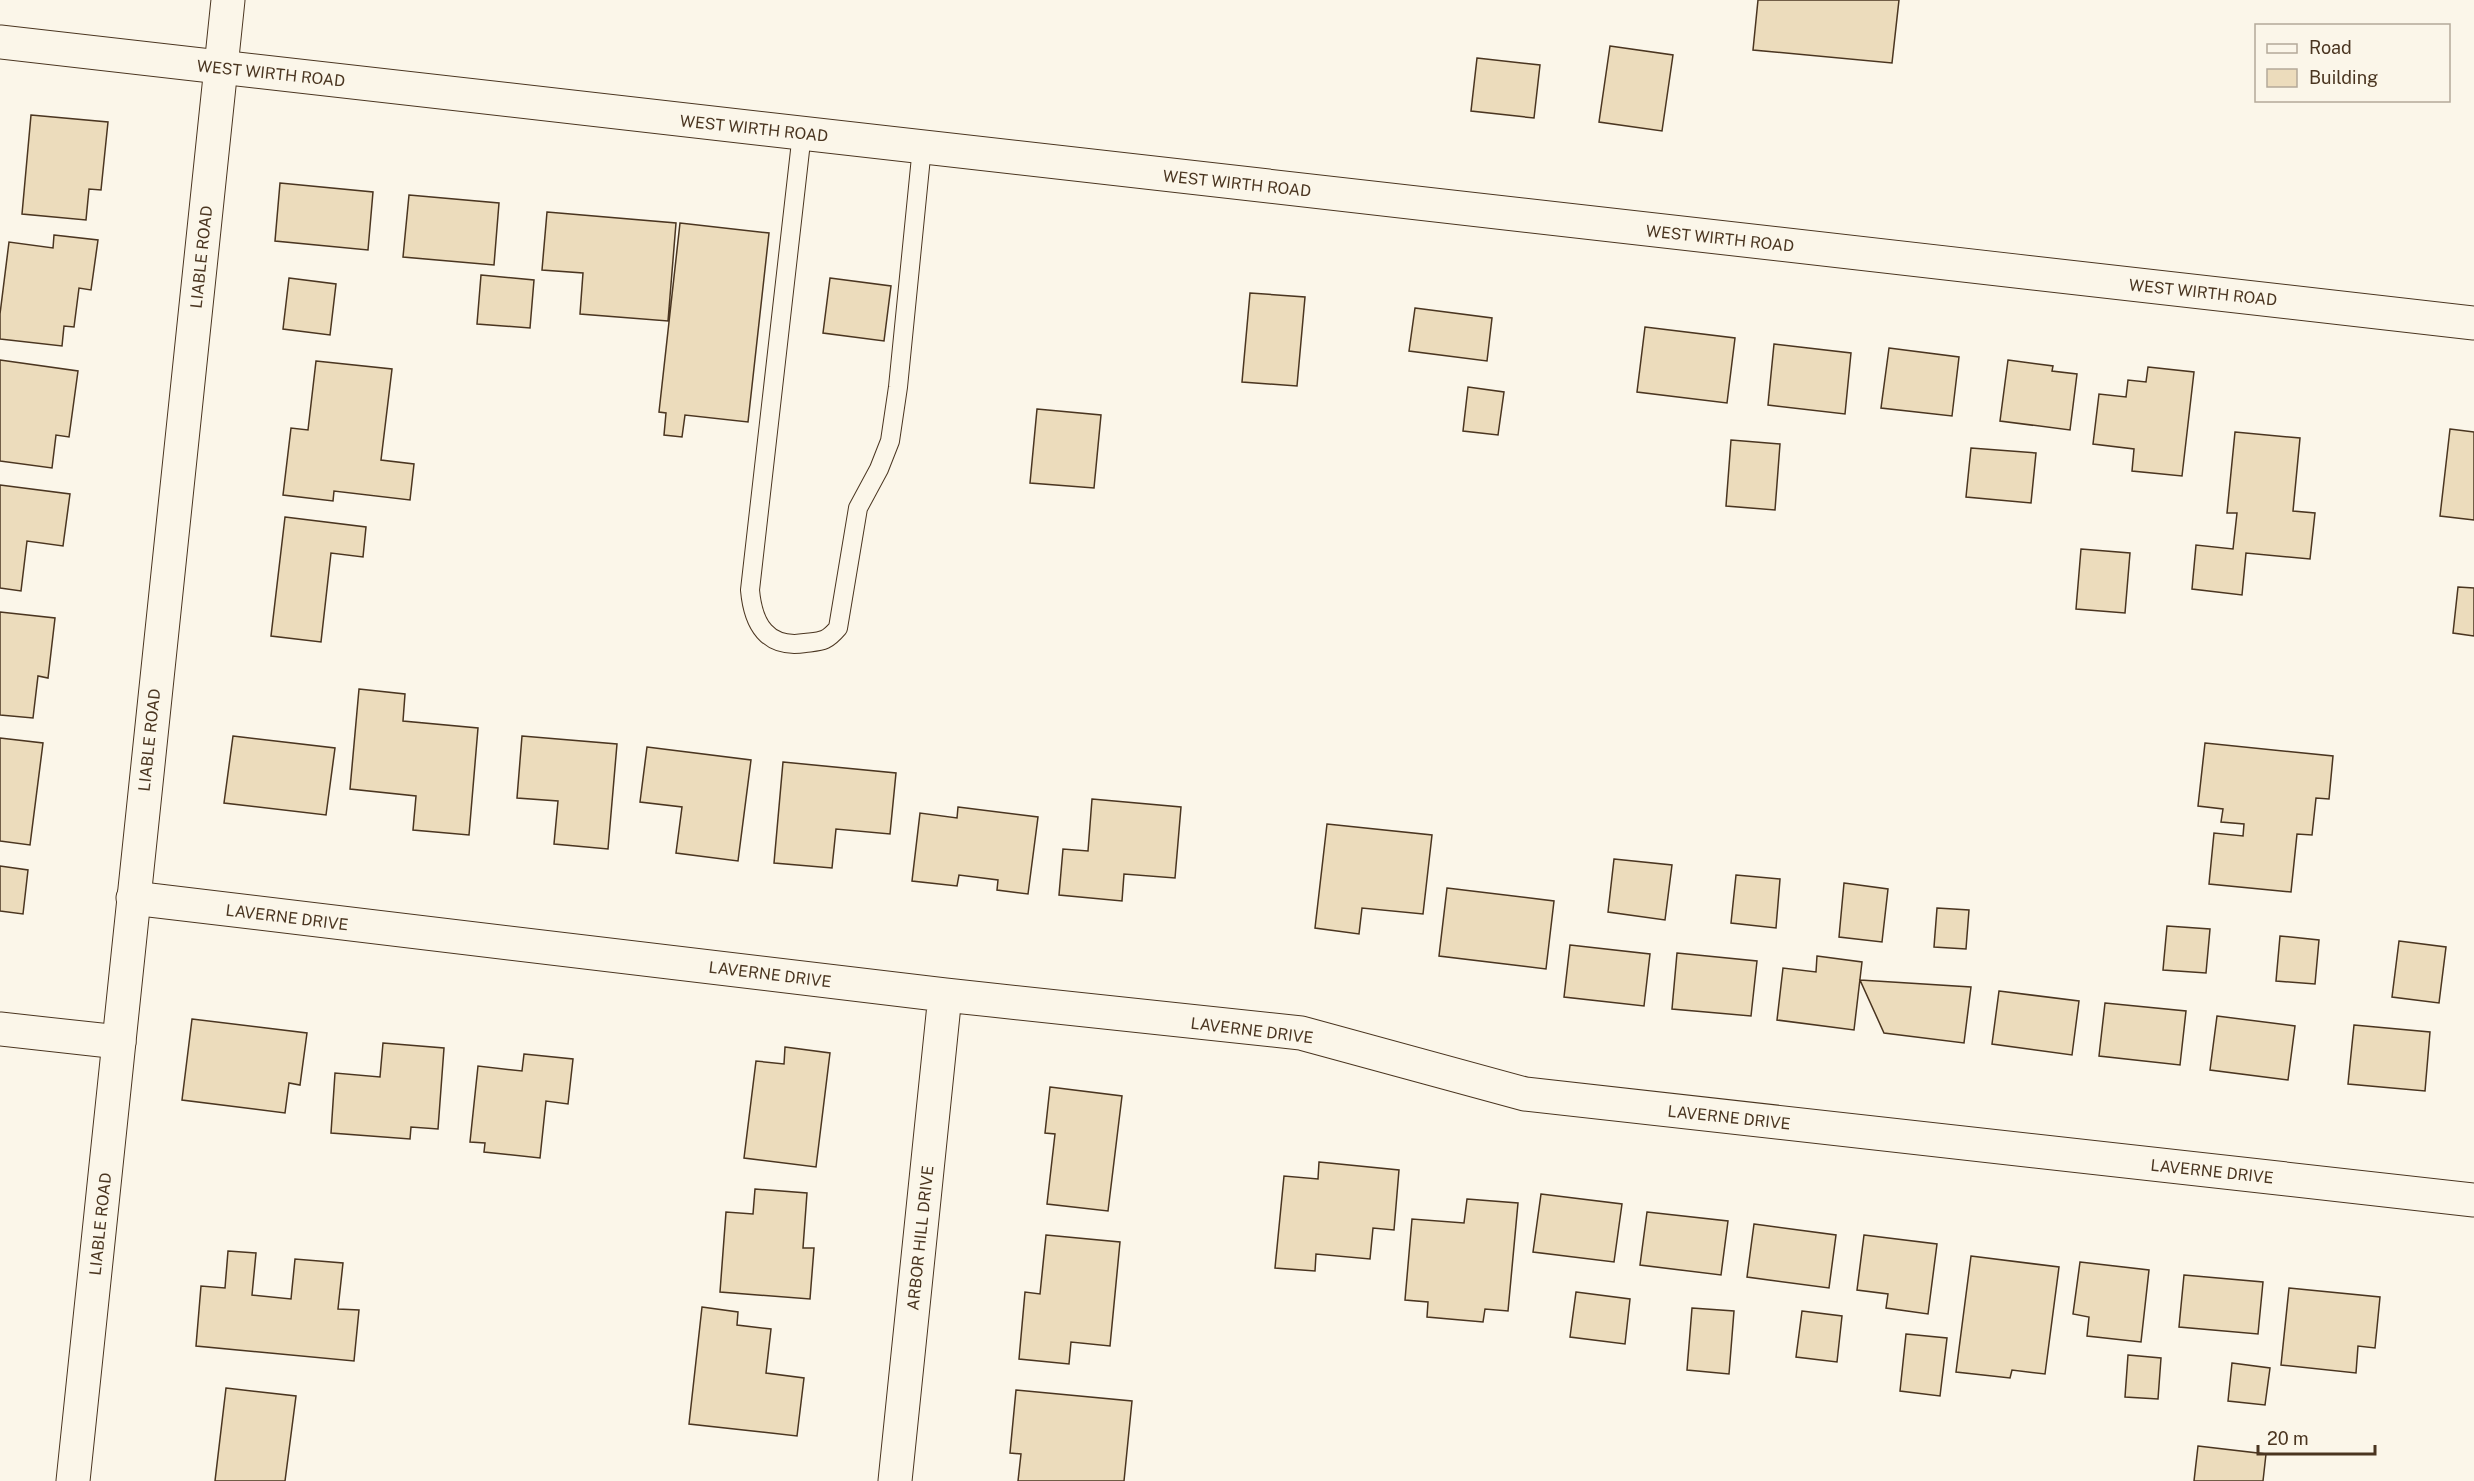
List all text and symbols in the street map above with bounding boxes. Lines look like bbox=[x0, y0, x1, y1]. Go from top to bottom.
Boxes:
legend bbox=[2255, 24, 2450, 102]
text: Road bbox=[2309, 37, 2352, 58]
street label: WEST WIRTH ROAD bbox=[196, 56, 346, 91]
text: Building bbox=[2309, 67, 2378, 88]
street label: WEST WIRTH ROAD bbox=[679, 111, 829, 146]
street label: WEST WIRTH ROAD bbox=[1162, 166, 1312, 201]
street label: LIABLE ROAD bbox=[187, 205, 216, 309]
street label: WEST WIRTH ROAD bbox=[1645, 221, 1795, 256]
street label: WEST WIRTH ROAD bbox=[2128, 275, 2278, 310]
street label: LIABLE ROAD bbox=[135, 688, 164, 792]
street label: LAVERNE DRIVE bbox=[224, 901, 349, 934]
street label: LAVERNE DRIVE bbox=[707, 958, 832, 991]
street label: LAVERNE DRIVE bbox=[1189, 1014, 1314, 1047]
street label: LAVERNE DRIVE bbox=[1666, 1102, 1791, 1133]
street label: LAVERNE DRIVE bbox=[2149, 1156, 2274, 1187]
street label: ARBOR HILL DRIVE bbox=[903, 1165, 938, 1311]
street label: LIABLE ROAD bbox=[86, 1172, 115, 1276]
scale bar bbox=[2258, 1418, 2375, 1456]
text: 20 m bbox=[2267, 1428, 2309, 1449]

